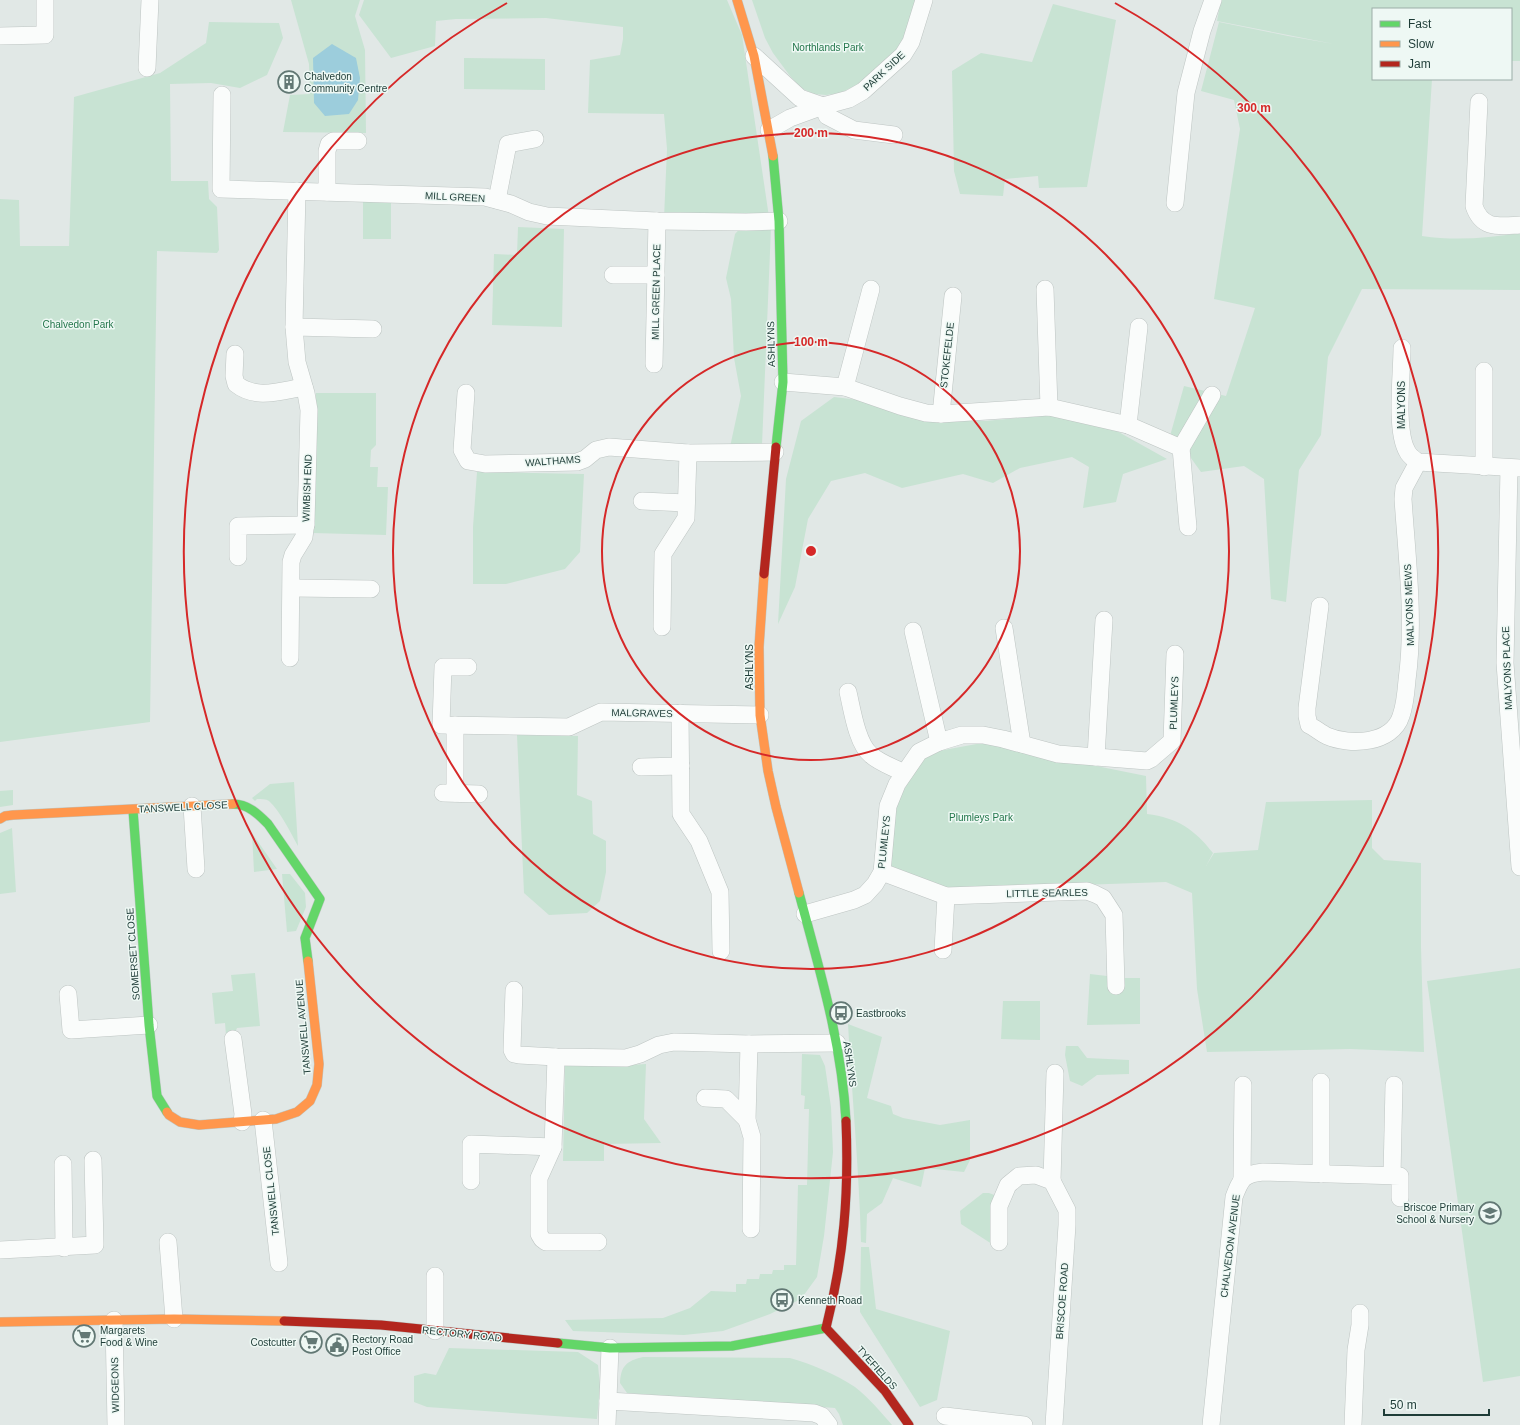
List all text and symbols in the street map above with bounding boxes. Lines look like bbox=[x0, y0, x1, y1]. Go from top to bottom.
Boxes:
legend bbox=[1372, 8, 1512, 80]
text: Fast bbox=[1408, 17, 1432, 31]
text: Slow bbox=[1408, 37, 1434, 51]
park label: Northlands Park bbox=[792, 42, 865, 53]
street label: PARK SIDE bbox=[861, 49, 907, 93]
text: Jam bbox=[1408, 57, 1431, 71]
building icon: Chalvedon Community Centre bbox=[276, 69, 302, 95]
place label: Chalvedon Community Centre bbox=[304, 71, 388, 94]
text: 300 m bbox=[1237, 101, 1271, 115]
text: 200 m bbox=[794, 126, 828, 140]
street label: MILL GREEN bbox=[425, 190, 485, 204]
street label: MILL GREEN PLACE bbox=[650, 244, 662, 340]
park label: Chalvedon Park bbox=[42, 319, 115, 330]
street label: ASHLYNS bbox=[765, 321, 777, 367]
street label: STOKEFELDE bbox=[938, 321, 956, 388]
text: 100 m bbox=[794, 335, 828, 349]
street label: MALYONS bbox=[1396, 381, 1407, 429]
street label: WIMBISH END bbox=[300, 454, 314, 522]
street label: WALTHAMS bbox=[525, 454, 581, 468]
centre of rings bbox=[804, 544, 818, 558]
street label: MALYONS MEWS bbox=[1402, 563, 1416, 646]
street label: MALYONS PLACE bbox=[1500, 626, 1514, 710]
street label: ASHLYNS bbox=[744, 644, 755, 690]
street label: PLUMLEYS bbox=[1168, 676, 1180, 730]
street label: MALGRAVES bbox=[611, 707, 673, 719]
street label: TANSWELL CLOSE bbox=[138, 799, 228, 815]
park label: Plumleys Park bbox=[949, 812, 1014, 823]
street label: PLUMLEYS bbox=[876, 815, 892, 869]
street label: LITTLE SEARLES bbox=[1006, 887, 1088, 899]
street label: SOMERSET CLOSE bbox=[124, 907, 142, 1001]
street label: TANSWELL AVENUE bbox=[293, 979, 313, 1075]
bus stop icon: Eastbrooks bbox=[828, 1000, 854, 1026]
place label: Eastbrooks bbox=[856, 1008, 906, 1019]
street label: ASHLYNS bbox=[841, 1040, 859, 1088]
street label: TANSWELL CLOSE bbox=[261, 1146, 281, 1236]
street label: CHALVEDON AVENUE bbox=[1218, 1193, 1242, 1298]
school or university icon: Briscoe Primary School & Nursery bbox=[1477, 1200, 1503, 1226]
place label: Briscoe Primary School & Nursery bbox=[1396, 1202, 1474, 1225]
street label: BRISCOE ROAD bbox=[1054, 1262, 1070, 1340]
bus stop icon: Kenneth Road bbox=[769, 1287, 795, 1313]
place label: Kenneth Road bbox=[798, 1295, 862, 1306]
supermarket icon: Margarets Food & Wine bbox=[71, 1323, 97, 1349]
street label: RECTORY ROAD bbox=[422, 1324, 502, 1344]
place label: Margarets Food & Wine bbox=[100, 1325, 158, 1348]
supermarket icon: Costcutter bbox=[298, 1329, 324, 1355]
public building icon: Rectory Road Post Office bbox=[324, 1332, 350, 1358]
place label: Rectory Road Post Office bbox=[352, 1334, 413, 1357]
place label: Costcutter bbox=[250, 1337, 297, 1348]
street label: TYEFIELDS bbox=[855, 1344, 900, 1392]
street label: WIDGEONS bbox=[109, 1357, 121, 1413]
scale bar bbox=[1384, 1391, 1489, 1417]
text: 50 m bbox=[1390, 1398, 1417, 1412]

